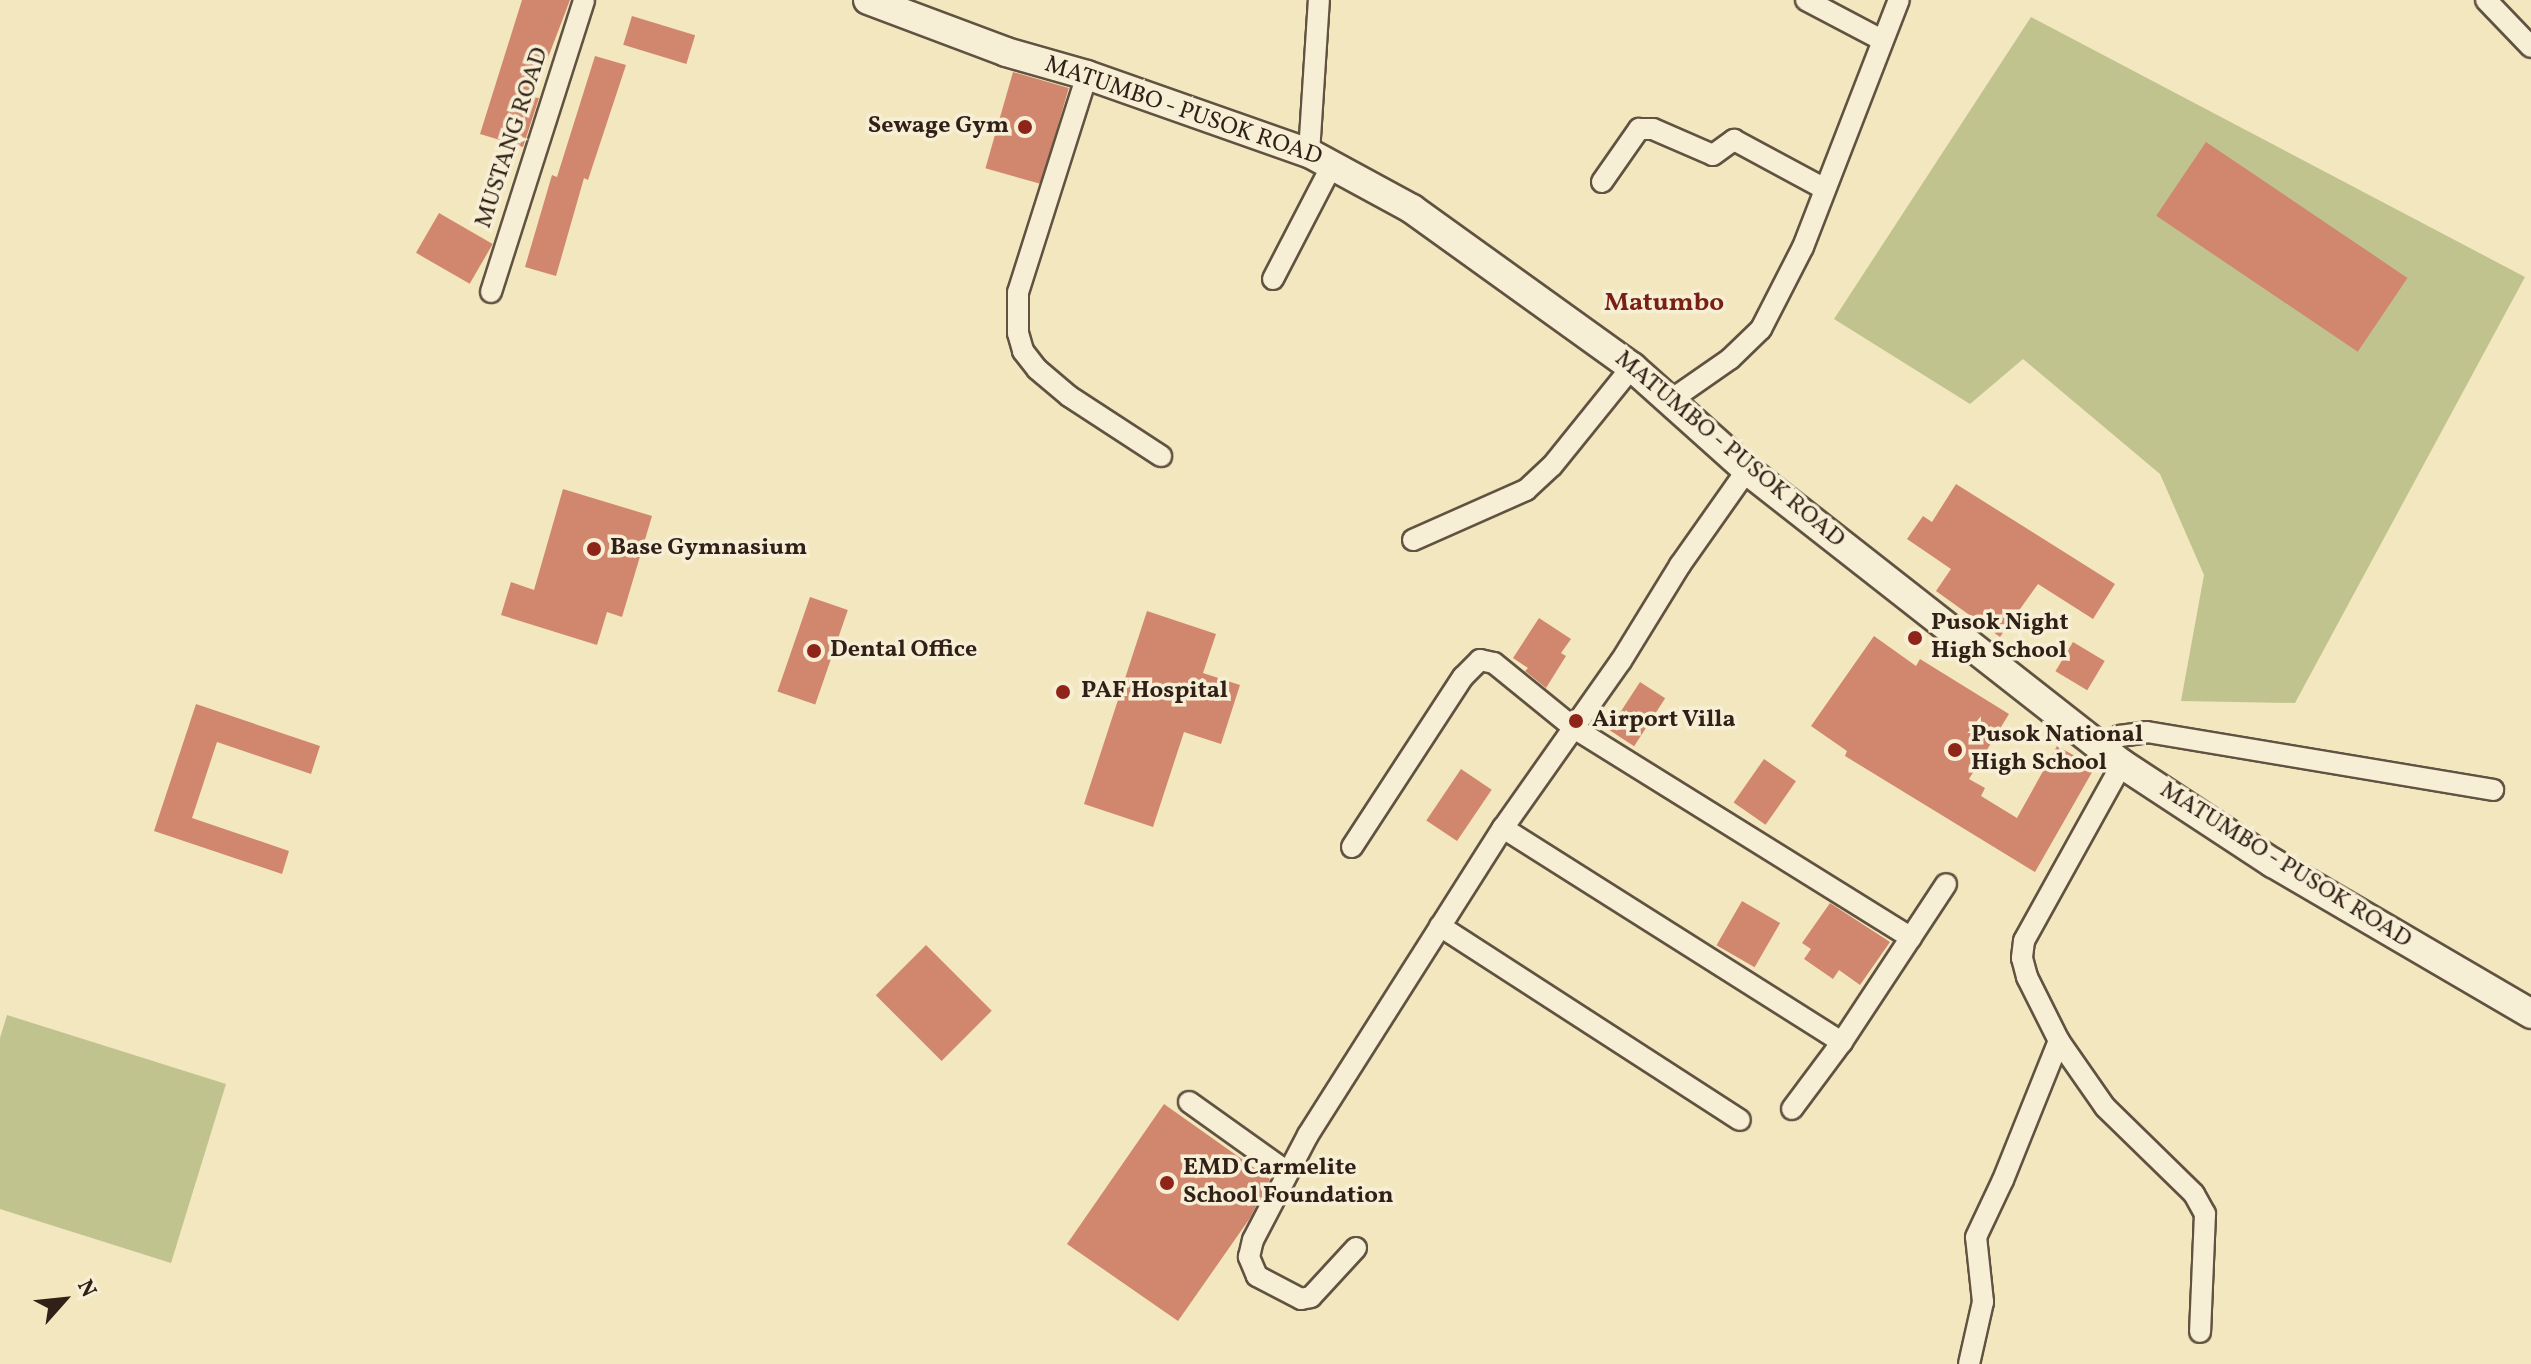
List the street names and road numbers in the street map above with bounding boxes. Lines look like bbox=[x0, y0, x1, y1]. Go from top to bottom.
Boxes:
street label: MUSTANG ROAD bbox=[470, 44, 556, 232]
street label: MATUMBO - PUSOK ROAD bbox=[1040, 51, 1326, 173]
street label: MATUMBO - PUSOK ROAD bbox=[1608, 345, 1850, 555]
street label: MATUMBO - PUSOK ROAD bbox=[2153, 776, 2417, 956]

